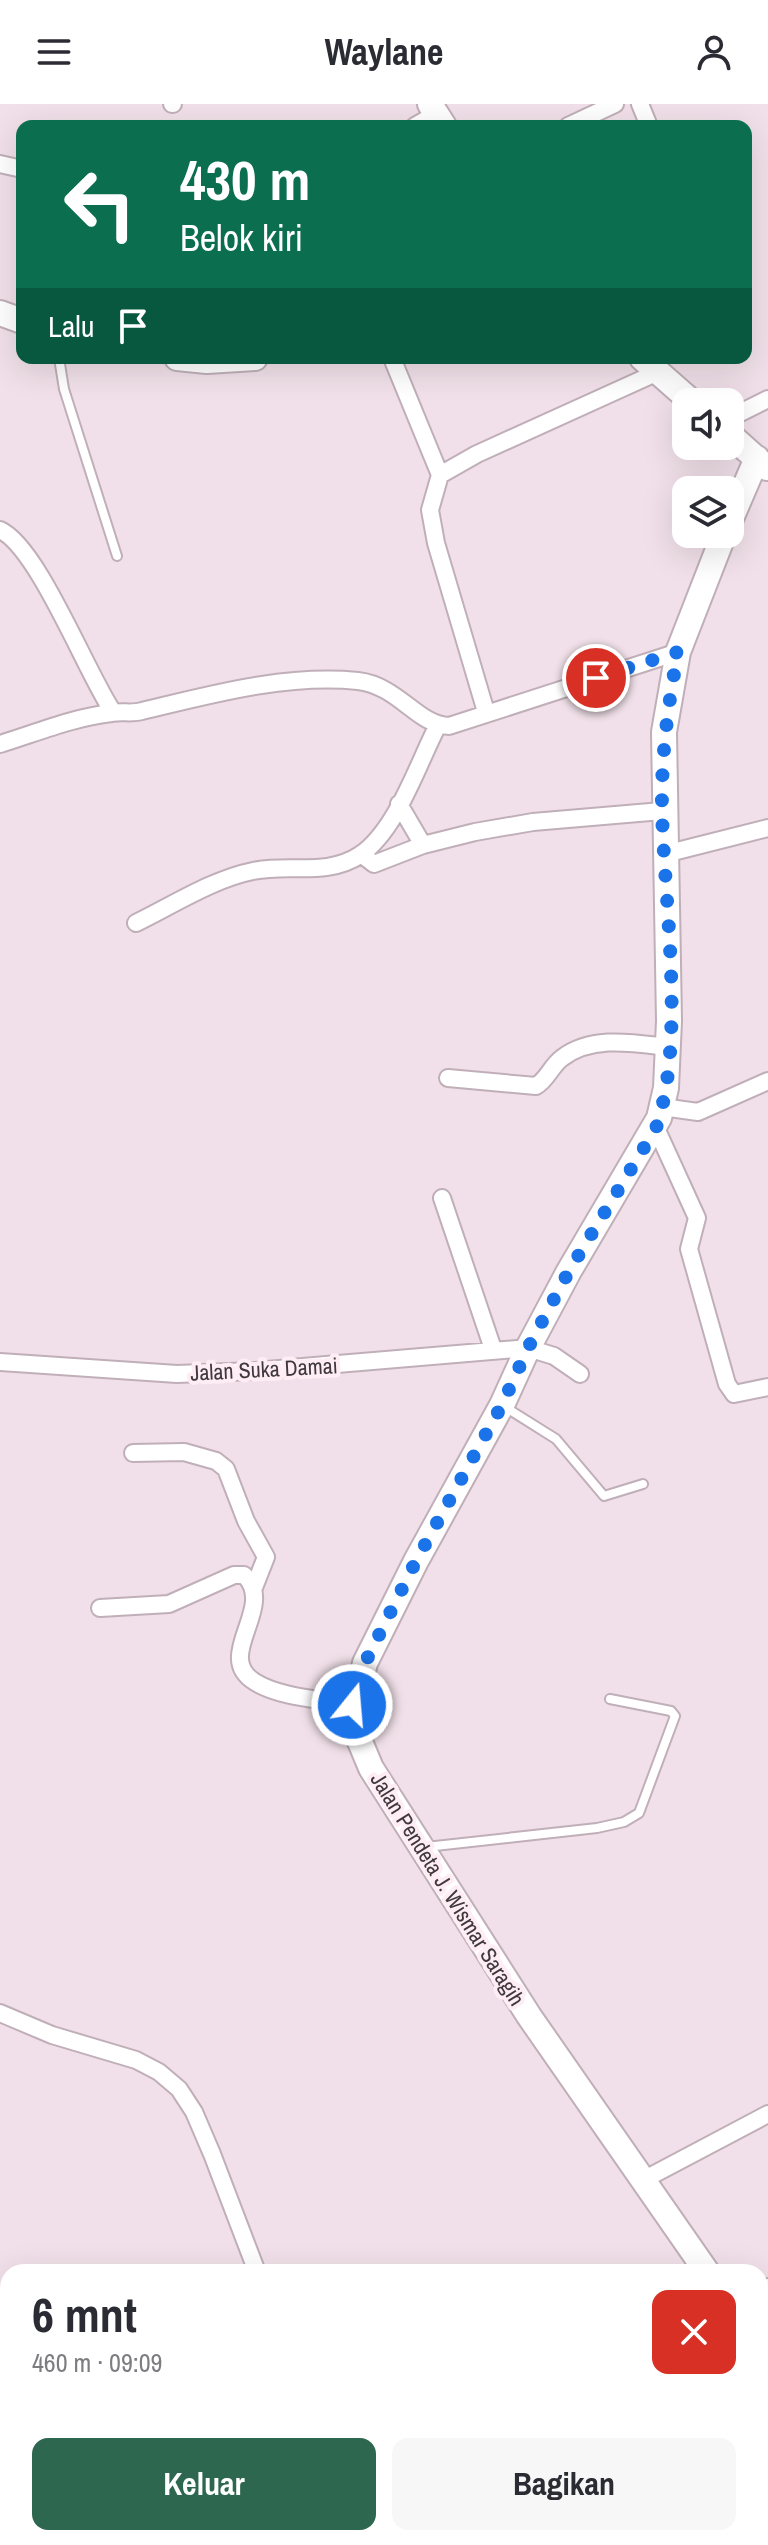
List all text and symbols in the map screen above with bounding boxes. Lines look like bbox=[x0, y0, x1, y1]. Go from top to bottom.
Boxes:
text: Waylane bbox=[325, 28, 443, 76]
icon: menu bbox=[32, 30, 76, 74]
icon: person bbox=[692, 30, 736, 74]
text: 430 m bbox=[180, 142, 310, 217]
icon: left bbox=[48, 152, 152, 256]
text: Belok kiri bbox=[180, 214, 303, 262]
icon: arrive bbox=[111, 304, 155, 348]
text: Lalu bbox=[48, 306, 95, 346]
map controls bbox=[672, 388, 744, 548]
button: sound bbox=[672, 388, 744, 460]
button: layers bbox=[672, 476, 744, 548]
pin bbox=[562, 644, 630, 712]
icon: arrive bbox=[574, 656, 618, 700]
street label: Jalan Suka Damai bbox=[190, 1350, 338, 1388]
position arrow bbox=[310, 1663, 394, 1747]
street label: Jalan Pendeta J. Wismar Saragih bbox=[364, 1767, 532, 2011]
text: 6 mnt bbox=[32, 2282, 137, 2347]
button: close bbox=[652, 2290, 736, 2374]
text: 460 m · 09:09 bbox=[32, 2345, 162, 2380]
button: Keluar bbox=[32, 2438, 376, 2530]
button: Bagikan bbox=[392, 2438, 736, 2530]

